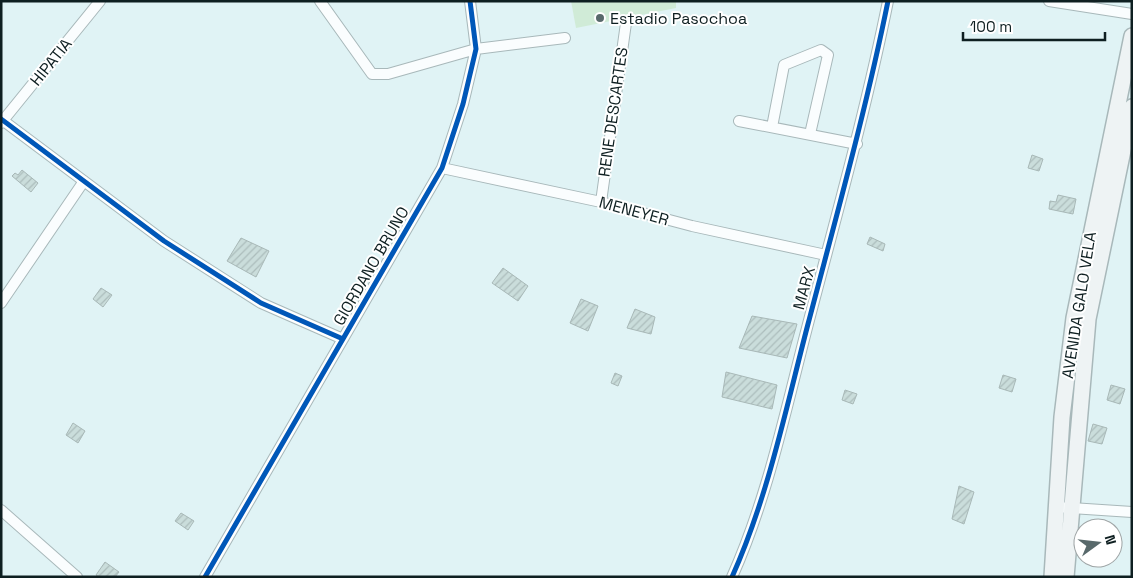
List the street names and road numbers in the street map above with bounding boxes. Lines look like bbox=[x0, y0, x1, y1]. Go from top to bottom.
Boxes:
street label: HIPATIA bbox=[25, 34, 77, 90]
street label: RENE DESCARTES bbox=[594, 46, 633, 178]
street label: MENEYER bbox=[597, 192, 671, 230]
street label: GIORDANO BRUNO bbox=[328, 203, 414, 329]
street label: AVENIDA GALO VELA bbox=[1057, 230, 1101, 380]
street label: MARX bbox=[788, 264, 820, 312]

